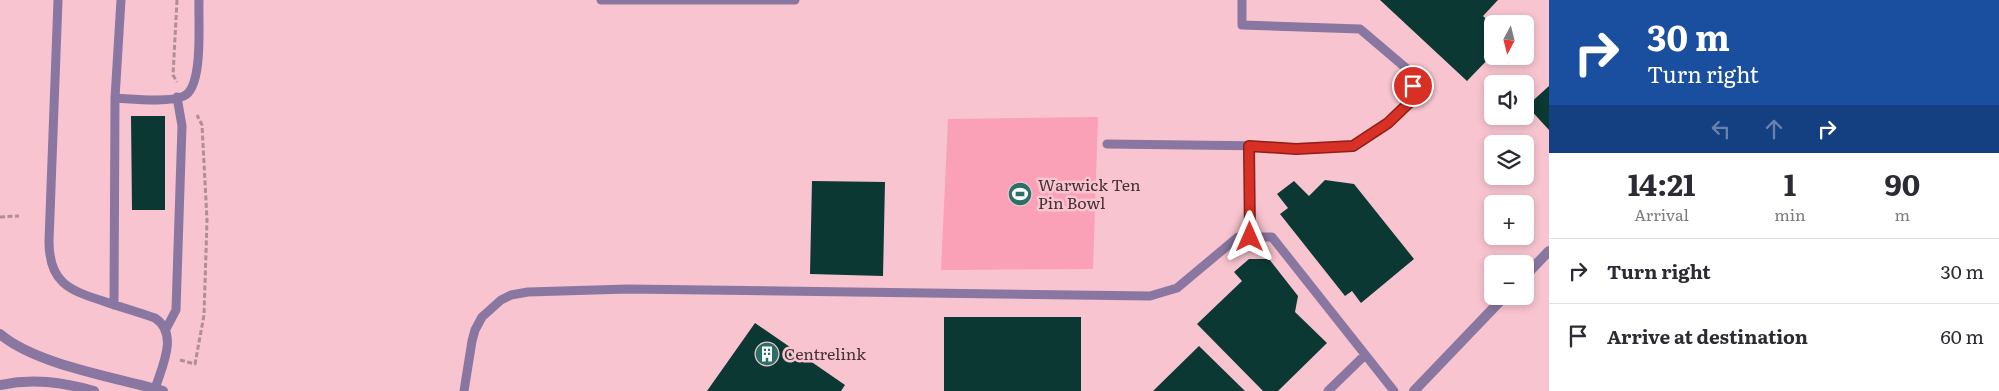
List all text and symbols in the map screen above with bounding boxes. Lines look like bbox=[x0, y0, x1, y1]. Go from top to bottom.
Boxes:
text: 30 m bbox=[1647, 10, 1730, 62]
north arrow bbox=[1484, 15, 1534, 65]
map controls bbox=[1484, 15, 1534, 305]
icon: right bbox=[1564, 20, 1629, 85]
text: Turn right bbox=[1647, 57, 1759, 90]
pin bbox=[1392, 65, 1434, 107]
icon: arrive bbox=[1399, 72, 1427, 100]
button: sound bbox=[1484, 75, 1534, 125]
icon: left bbox=[1707, 115, 1735, 143]
icon: ahead bbox=[1760, 115, 1788, 143]
icon: right bbox=[1813, 115, 1841, 143]
button: layers bbox=[1484, 135, 1534, 185]
text: 14:21 bbox=[1628, 161, 1695, 205]
text: 1 bbox=[1784, 161, 1796, 205]
text: 90 bbox=[1884, 161, 1920, 205]
place label: Warwick Ten Pin Bowl bbox=[1038, 172, 1141, 214]
sports icon: Warwick Ten Pin Bowl bbox=[1007, 181, 1033, 207]
button: + bbox=[1484, 195, 1534, 245]
text: Arrival bbox=[1634, 202, 1689, 226]
text: min bbox=[1774, 202, 1806, 226]
text: m bbox=[1895, 202, 1910, 226]
position arrow bbox=[1223, 210, 1275, 262]
button: − bbox=[1484, 255, 1534, 305]
icon: right bbox=[1564, 257, 1592, 285]
text: Turn right bbox=[1607, 257, 1711, 285]
text: 30 m bbox=[1940, 257, 1984, 285]
icon: arrive bbox=[1564, 322, 1592, 350]
text: Arrive at destination bbox=[1607, 322, 1808, 350]
text: 60 m bbox=[1941, 322, 1984, 350]
building icon: Centrelink bbox=[754, 341, 780, 367]
place label: Centrelink bbox=[784, 341, 866, 365]

